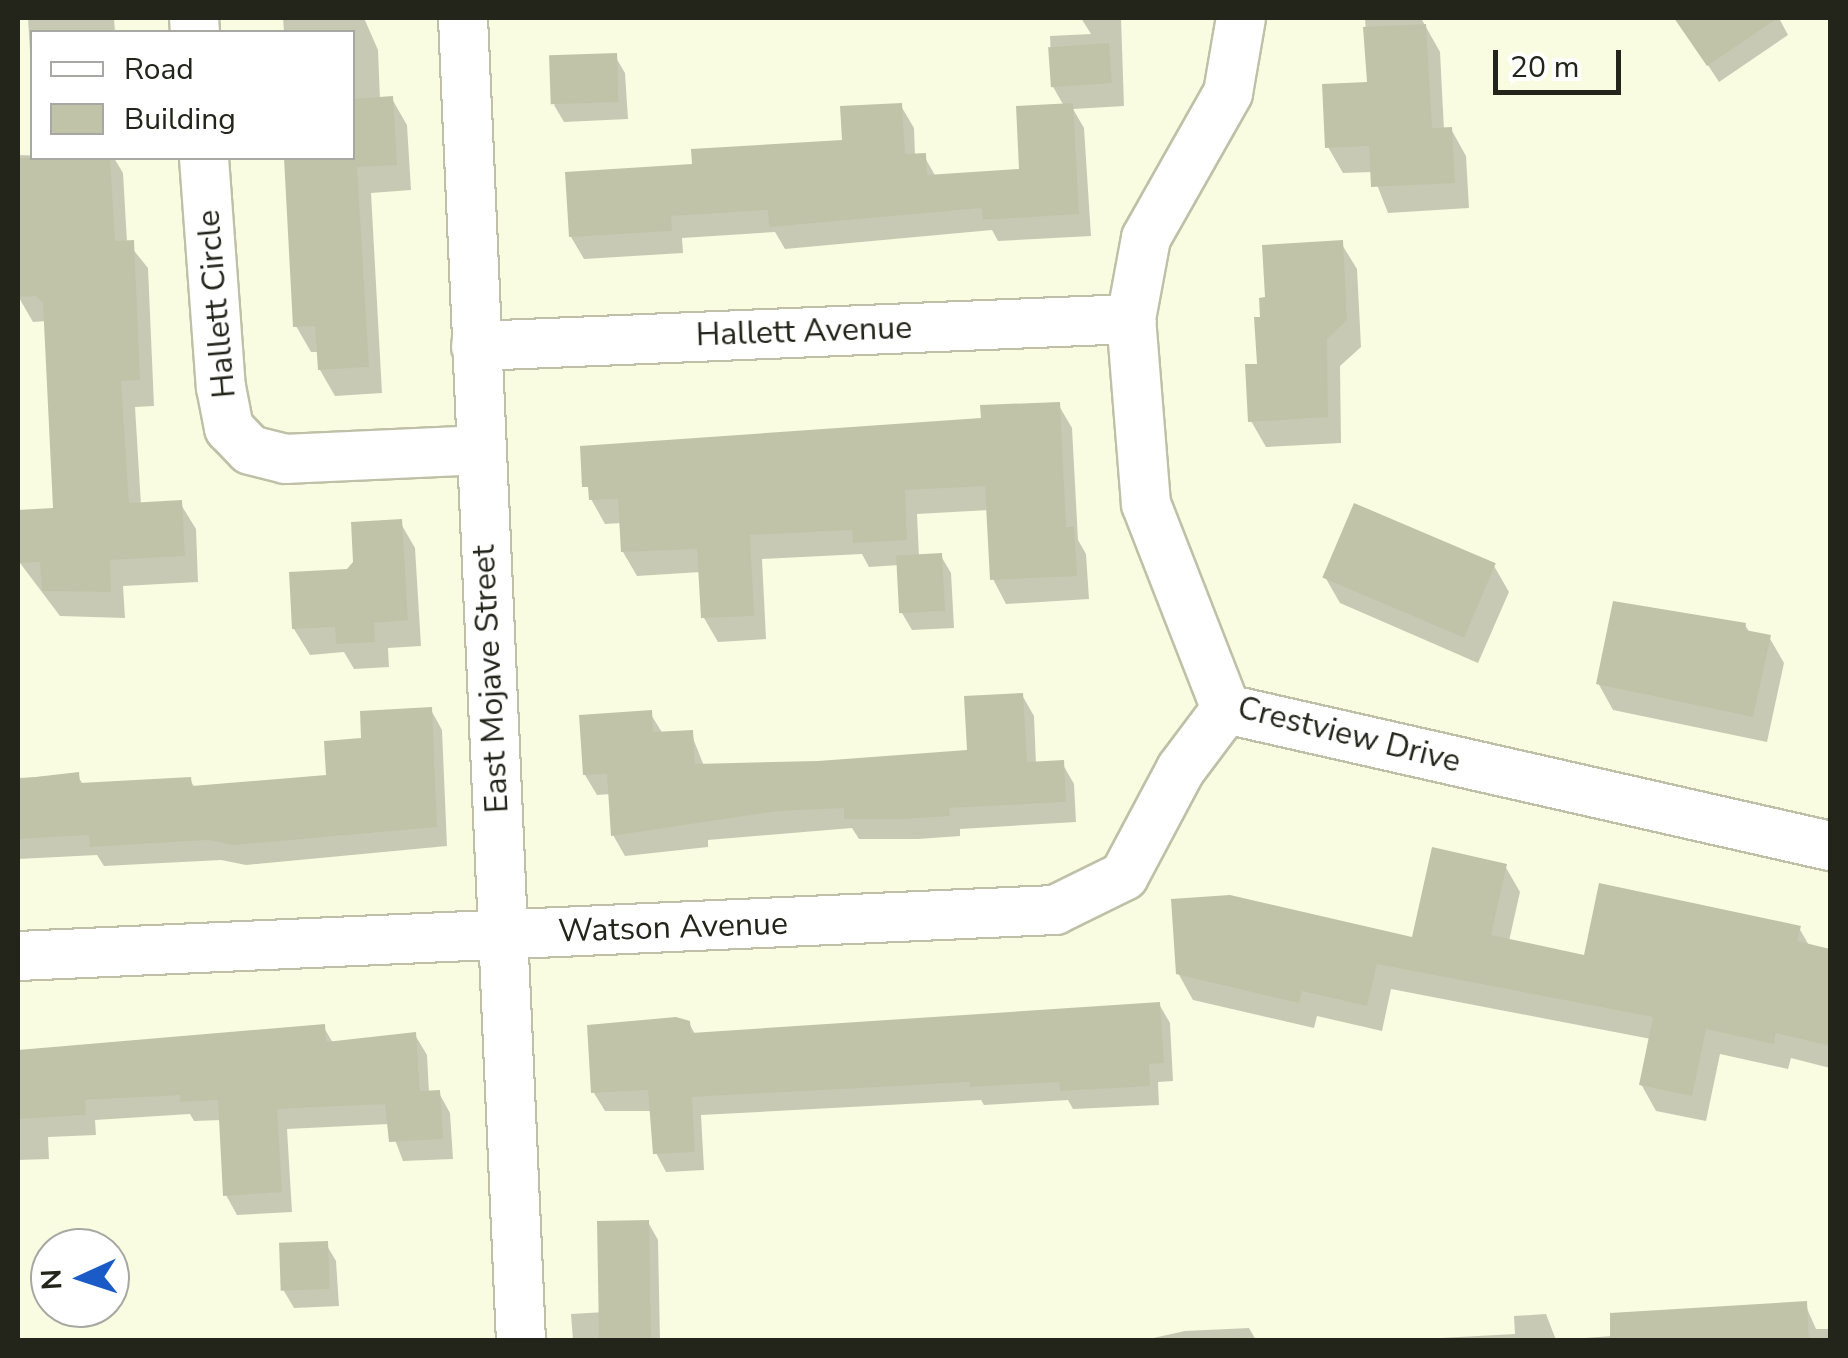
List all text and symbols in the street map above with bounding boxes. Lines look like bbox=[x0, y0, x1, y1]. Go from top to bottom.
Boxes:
legend bbox=[30, 30, 355, 160]
scale bar bbox=[1498, 30, 1626, 92]
text: 20 m bbox=[1510, 47, 1579, 88]
text: Road bbox=[124, 49, 194, 90]
text: Building bbox=[124, 99, 236, 140]
street label: Hallett Circle bbox=[190, 208, 244, 400]
street label: Hallett Avenue bbox=[695, 309, 913, 355]
street label: East Mojave Street bbox=[465, 544, 517, 814]
street label: Crestview Drive bbox=[1234, 689, 1464, 781]
street label: Watson Avenue bbox=[557, 905, 789, 951]
north arrow bbox=[30, 1228, 130, 1328]
text: N bbox=[33, 1268, 72, 1291]

